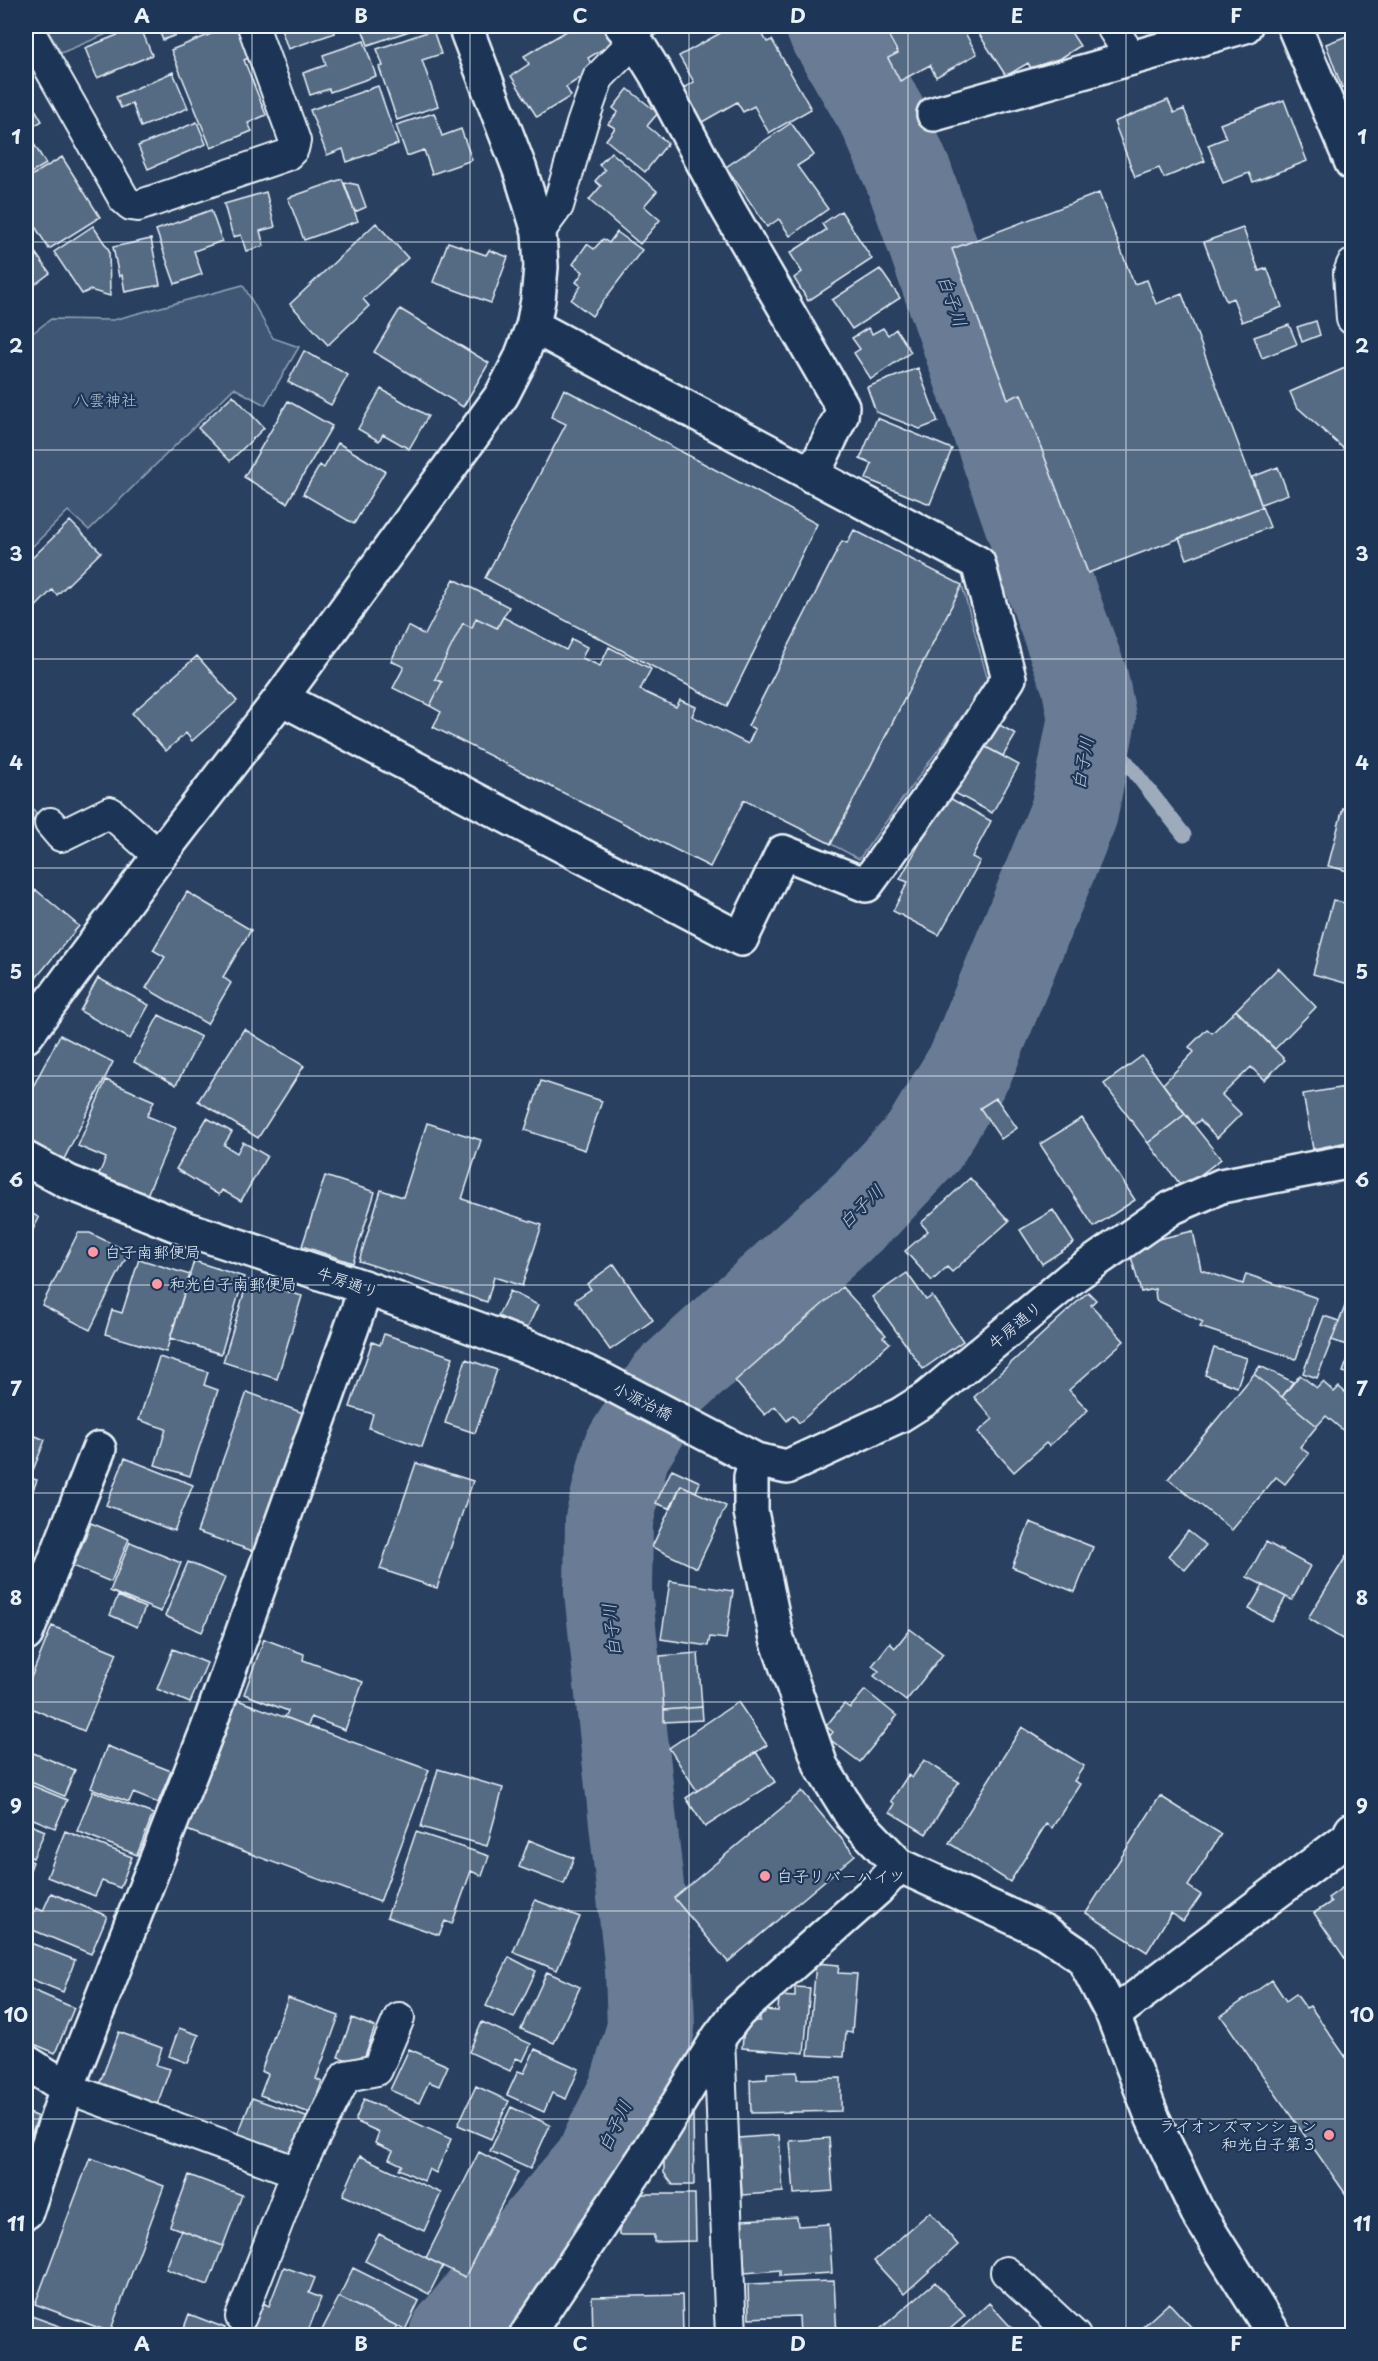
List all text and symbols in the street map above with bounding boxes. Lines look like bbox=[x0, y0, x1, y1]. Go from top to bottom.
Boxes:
text: A bbox=[134, 0, 150, 30]
text: B bbox=[354, 0, 368, 30]
text: C bbox=[572, 0, 588, 30]
text: D bbox=[790, 0, 806, 30]
text: E bbox=[1011, 0, 1023, 30]
text: F bbox=[1230, 0, 1242, 30]
text: 1 bbox=[11, 121, 21, 151]
text: 1 bbox=[1357, 121, 1367, 151]
water label: 白子川 bbox=[932, 271, 975, 330]
text: 2 bbox=[9, 330, 23, 360]
text: 2 bbox=[1355, 330, 1369, 360]
park label: 八雲神社 bbox=[73, 387, 137, 411]
text: 3 bbox=[9, 538, 23, 568]
text: 3 bbox=[1355, 538, 1369, 568]
water label: 白子川 bbox=[1064, 734, 1100, 792]
text: 4 bbox=[9, 747, 23, 777]
text: 4 bbox=[1355, 747, 1369, 777]
text: 5 bbox=[10, 956, 22, 986]
text: 5 bbox=[1356, 956, 1368, 986]
text: 6 bbox=[9, 1164, 23, 1194]
text: 6 bbox=[1355, 1164, 1369, 1194]
water label: 白子川 bbox=[831, 1177, 889, 1234]
place label: 白子南郵便局 bbox=[105, 1239, 201, 1263]
marker: 白子南郵便局 bbox=[86, 1245, 100, 1259]
street label: 牛房通り bbox=[314, 1259, 382, 1303]
place label: 和光白子南郵便局 bbox=[169, 1271, 297, 1295]
marker: 和光白子南郵便局 bbox=[150, 1277, 164, 1291]
street label: 牛房通り bbox=[982, 1294, 1047, 1354]
text: 7 bbox=[10, 1373, 22, 1403]
text: 7 bbox=[1356, 1373, 1368, 1403]
street label: 小源治橋 bbox=[609, 1375, 677, 1425]
text: 8 bbox=[10, 1582, 22, 1612]
text: 8 bbox=[1356, 1582, 1368, 1612]
water label: 白子川 bbox=[594, 1602, 627, 1658]
text: 9 bbox=[10, 1790, 22, 1820]
text: 9 bbox=[1356, 1790, 1368, 1820]
place label: 白子リバーハイツ bbox=[777, 1863, 905, 1887]
marker: 白子リバーハイツ bbox=[758, 1869, 772, 1883]
text: 10 bbox=[4, 1999, 28, 2029]
text: 10 bbox=[1350, 1999, 1374, 2029]
water label: 白子川 bbox=[590, 2095, 638, 2156]
place label: ライオンズマンション 和光白子第３ bbox=[1159, 2113, 1317, 2155]
marker: ライオンズマンション 和光白子第３ bbox=[1322, 2128, 1336, 2142]
text: 11 bbox=[7, 2208, 25, 2238]
text: 11 bbox=[1353, 2208, 1371, 2238]
text: A bbox=[134, 2328, 150, 2358]
text: B bbox=[354, 2328, 368, 2358]
text: C bbox=[572, 2328, 588, 2358]
text: D bbox=[790, 2328, 806, 2358]
text: E bbox=[1011, 2328, 1023, 2358]
text: F bbox=[1230, 2328, 1242, 2358]

